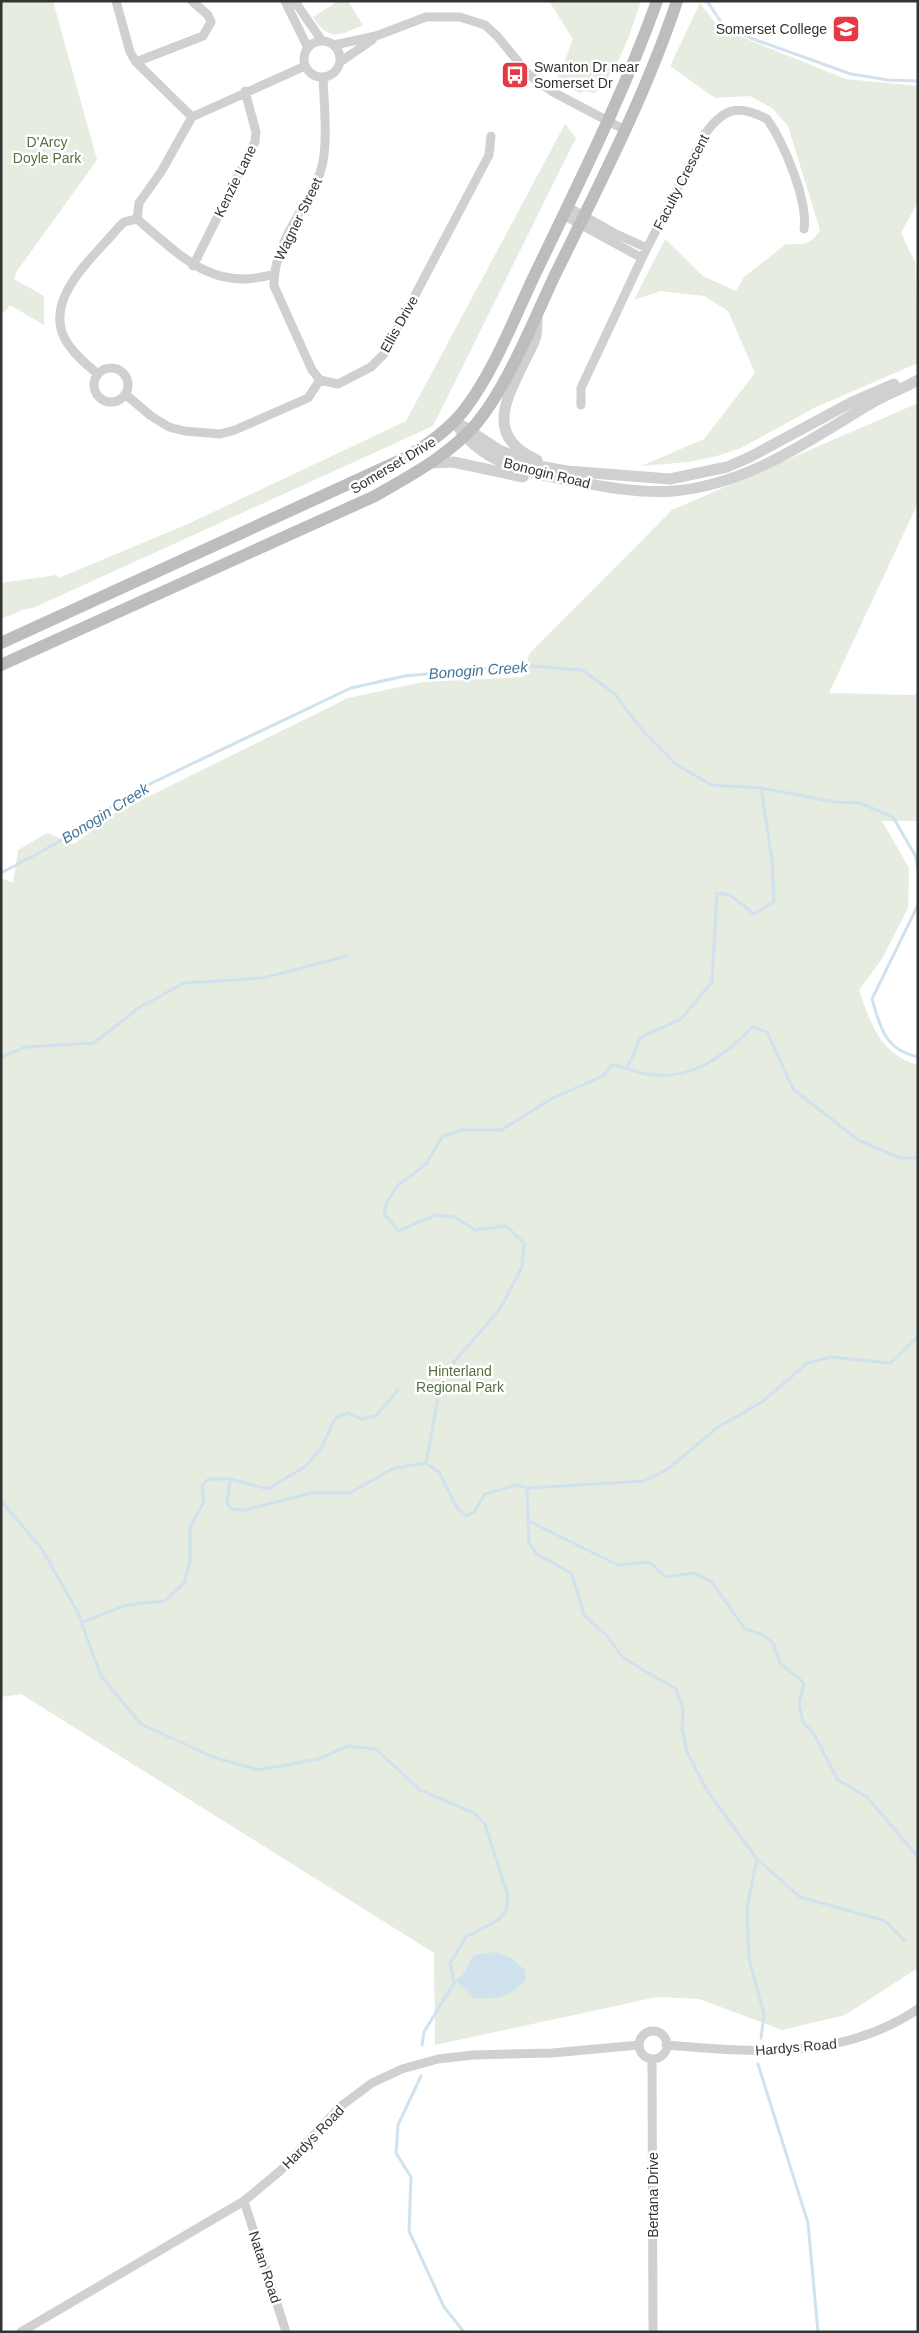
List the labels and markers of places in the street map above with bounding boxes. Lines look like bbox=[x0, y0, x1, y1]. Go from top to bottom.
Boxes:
school or university icon: Somerset College bbox=[831, 14, 861, 44]
place label: Somerset College bbox=[716, 21, 827, 37]
place label: Swanton Dr near Somerset Dr bbox=[534, 59, 639, 91]
bus stop icon: Swanton Dr near Somerset Dr bbox=[500, 60, 530, 90]

